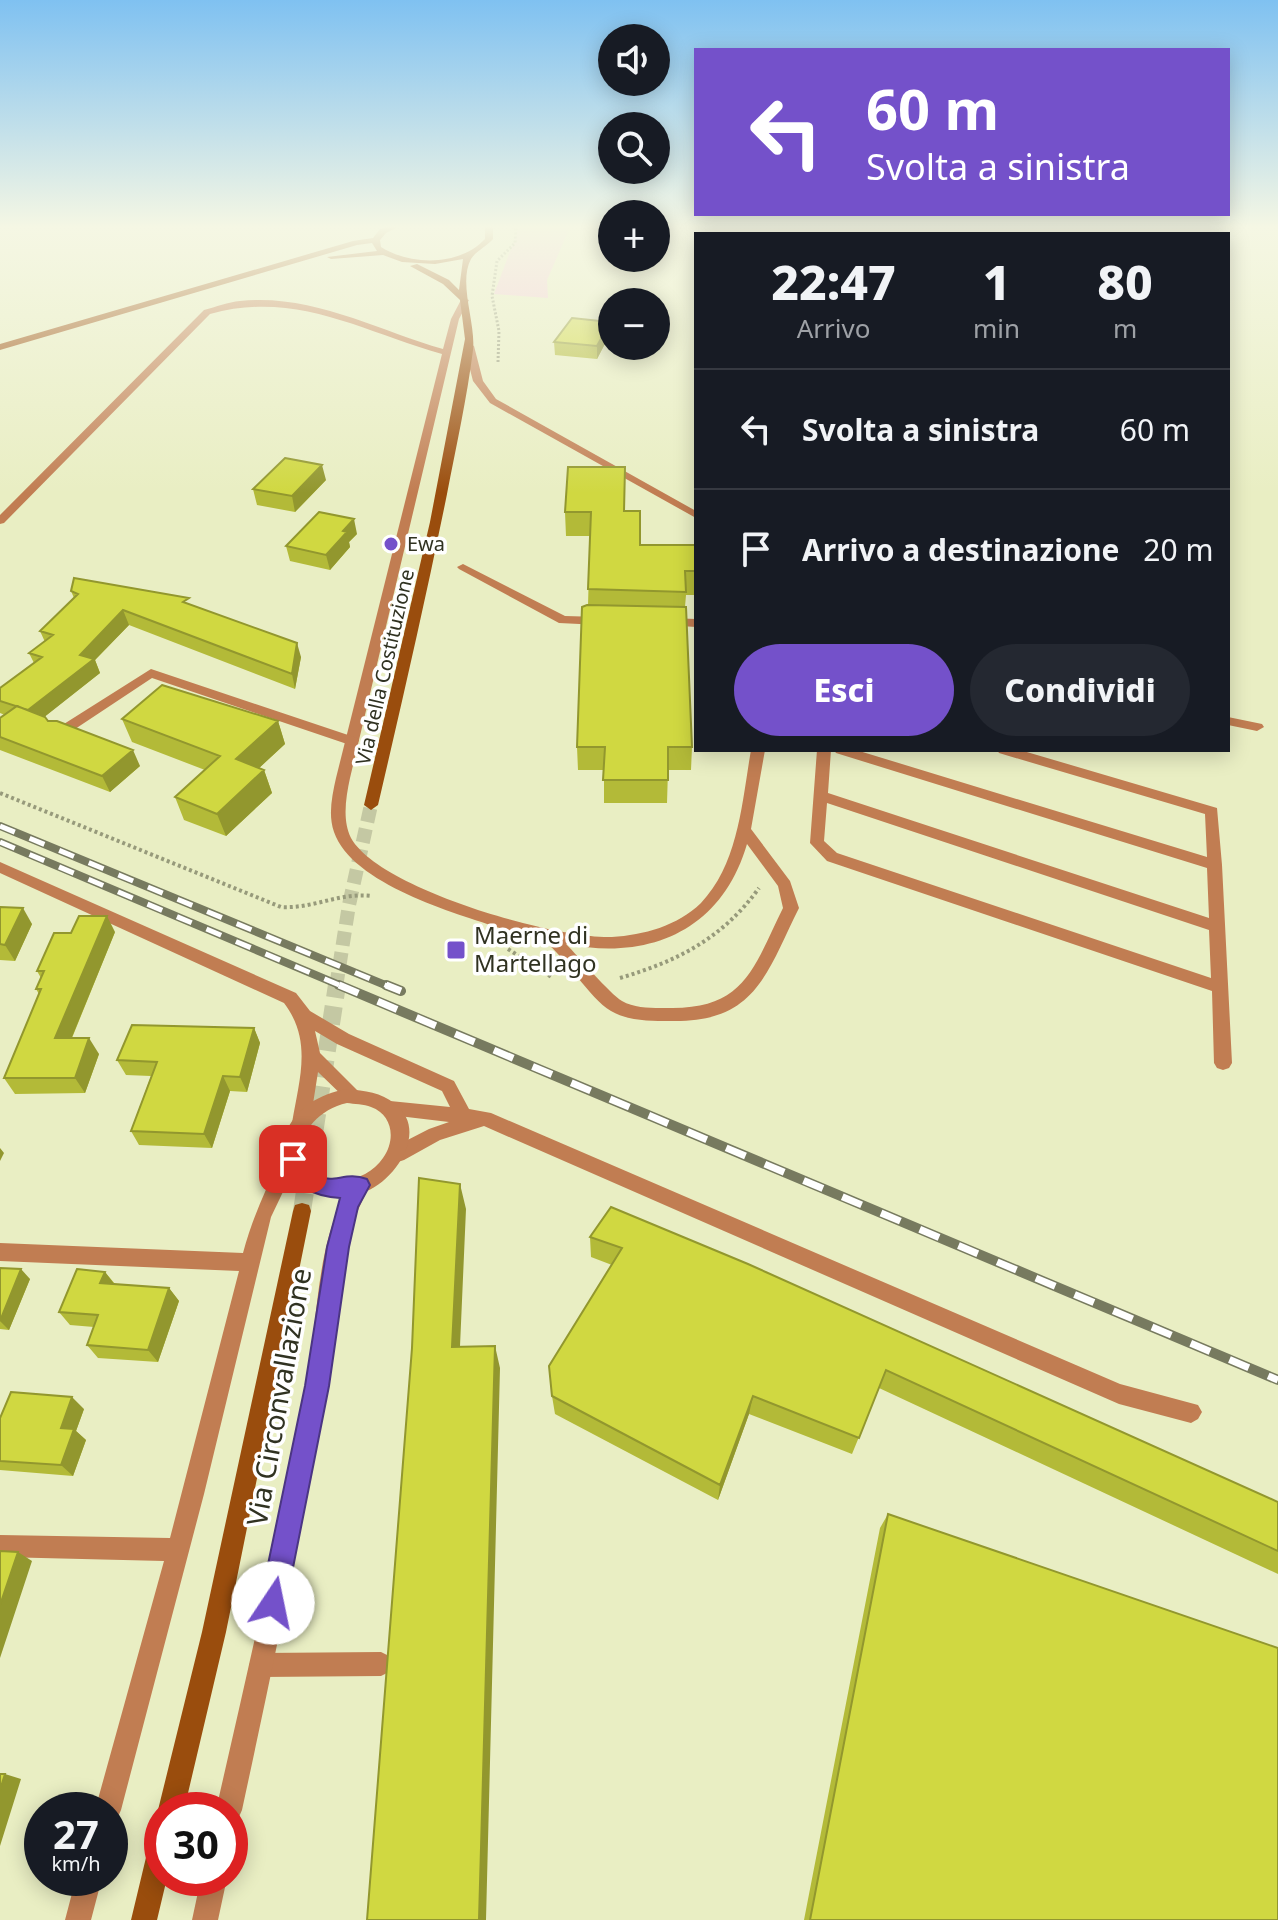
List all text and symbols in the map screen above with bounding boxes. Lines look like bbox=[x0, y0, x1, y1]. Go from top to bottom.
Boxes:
map controls bbox=[598, 24, 670, 360]
button: sound bbox=[598, 24, 670, 96]
text: 60 m bbox=[866, 70, 999, 146]
icon: left bbox=[734, 80, 838, 184]
button: search bbox=[598, 112, 670, 184]
text: Svolta a sinistra bbox=[866, 142, 1130, 191]
button: + bbox=[598, 200, 670, 272]
text: 22:47 bbox=[771, 249, 896, 314]
text: 1 bbox=[983, 249, 1010, 314]
text: 80 bbox=[1097, 249, 1153, 314]
button: − bbox=[598, 288, 670, 360]
text: Arrivo bbox=[797, 310, 870, 346]
text: min bbox=[973, 310, 1020, 346]
text: m bbox=[1113, 310, 1137, 346]
icon: left bbox=[734, 407, 778, 451]
text: Svolta a sinistra bbox=[802, 409, 1039, 450]
text: 60 m bbox=[1120, 409, 1190, 450]
icon: arrive bbox=[734, 527, 778, 571]
text: Arrivo a destinazione bbox=[802, 529, 1119, 570]
text: 20 m bbox=[1143, 529, 1213, 570]
place label: Ewa bbox=[407, 530, 445, 557]
marker: Ewa bbox=[382, 535, 400, 553]
street label: Via della Costituzione bbox=[349, 566, 420, 768]
button: Esci bbox=[734, 644, 954, 736]
button: Condividi bbox=[970, 644, 1190, 736]
place label: Maerne di Martellago bbox=[474, 918, 596, 979]
marker: Maerne di Martellago bbox=[445, 939, 467, 961]
pin bbox=[259, 1125, 327, 1193]
icon: arrive bbox=[271, 1137, 315, 1181]
street label: Via Circonvallazione bbox=[237, 1265, 319, 1529]
position arrow bbox=[231, 1561, 315, 1645]
speed limit sign: 30 bbox=[144, 1792, 248, 1896]
text: 27 bbox=[53, 1806, 99, 1861]
text: km/h bbox=[51, 1850, 101, 1877]

